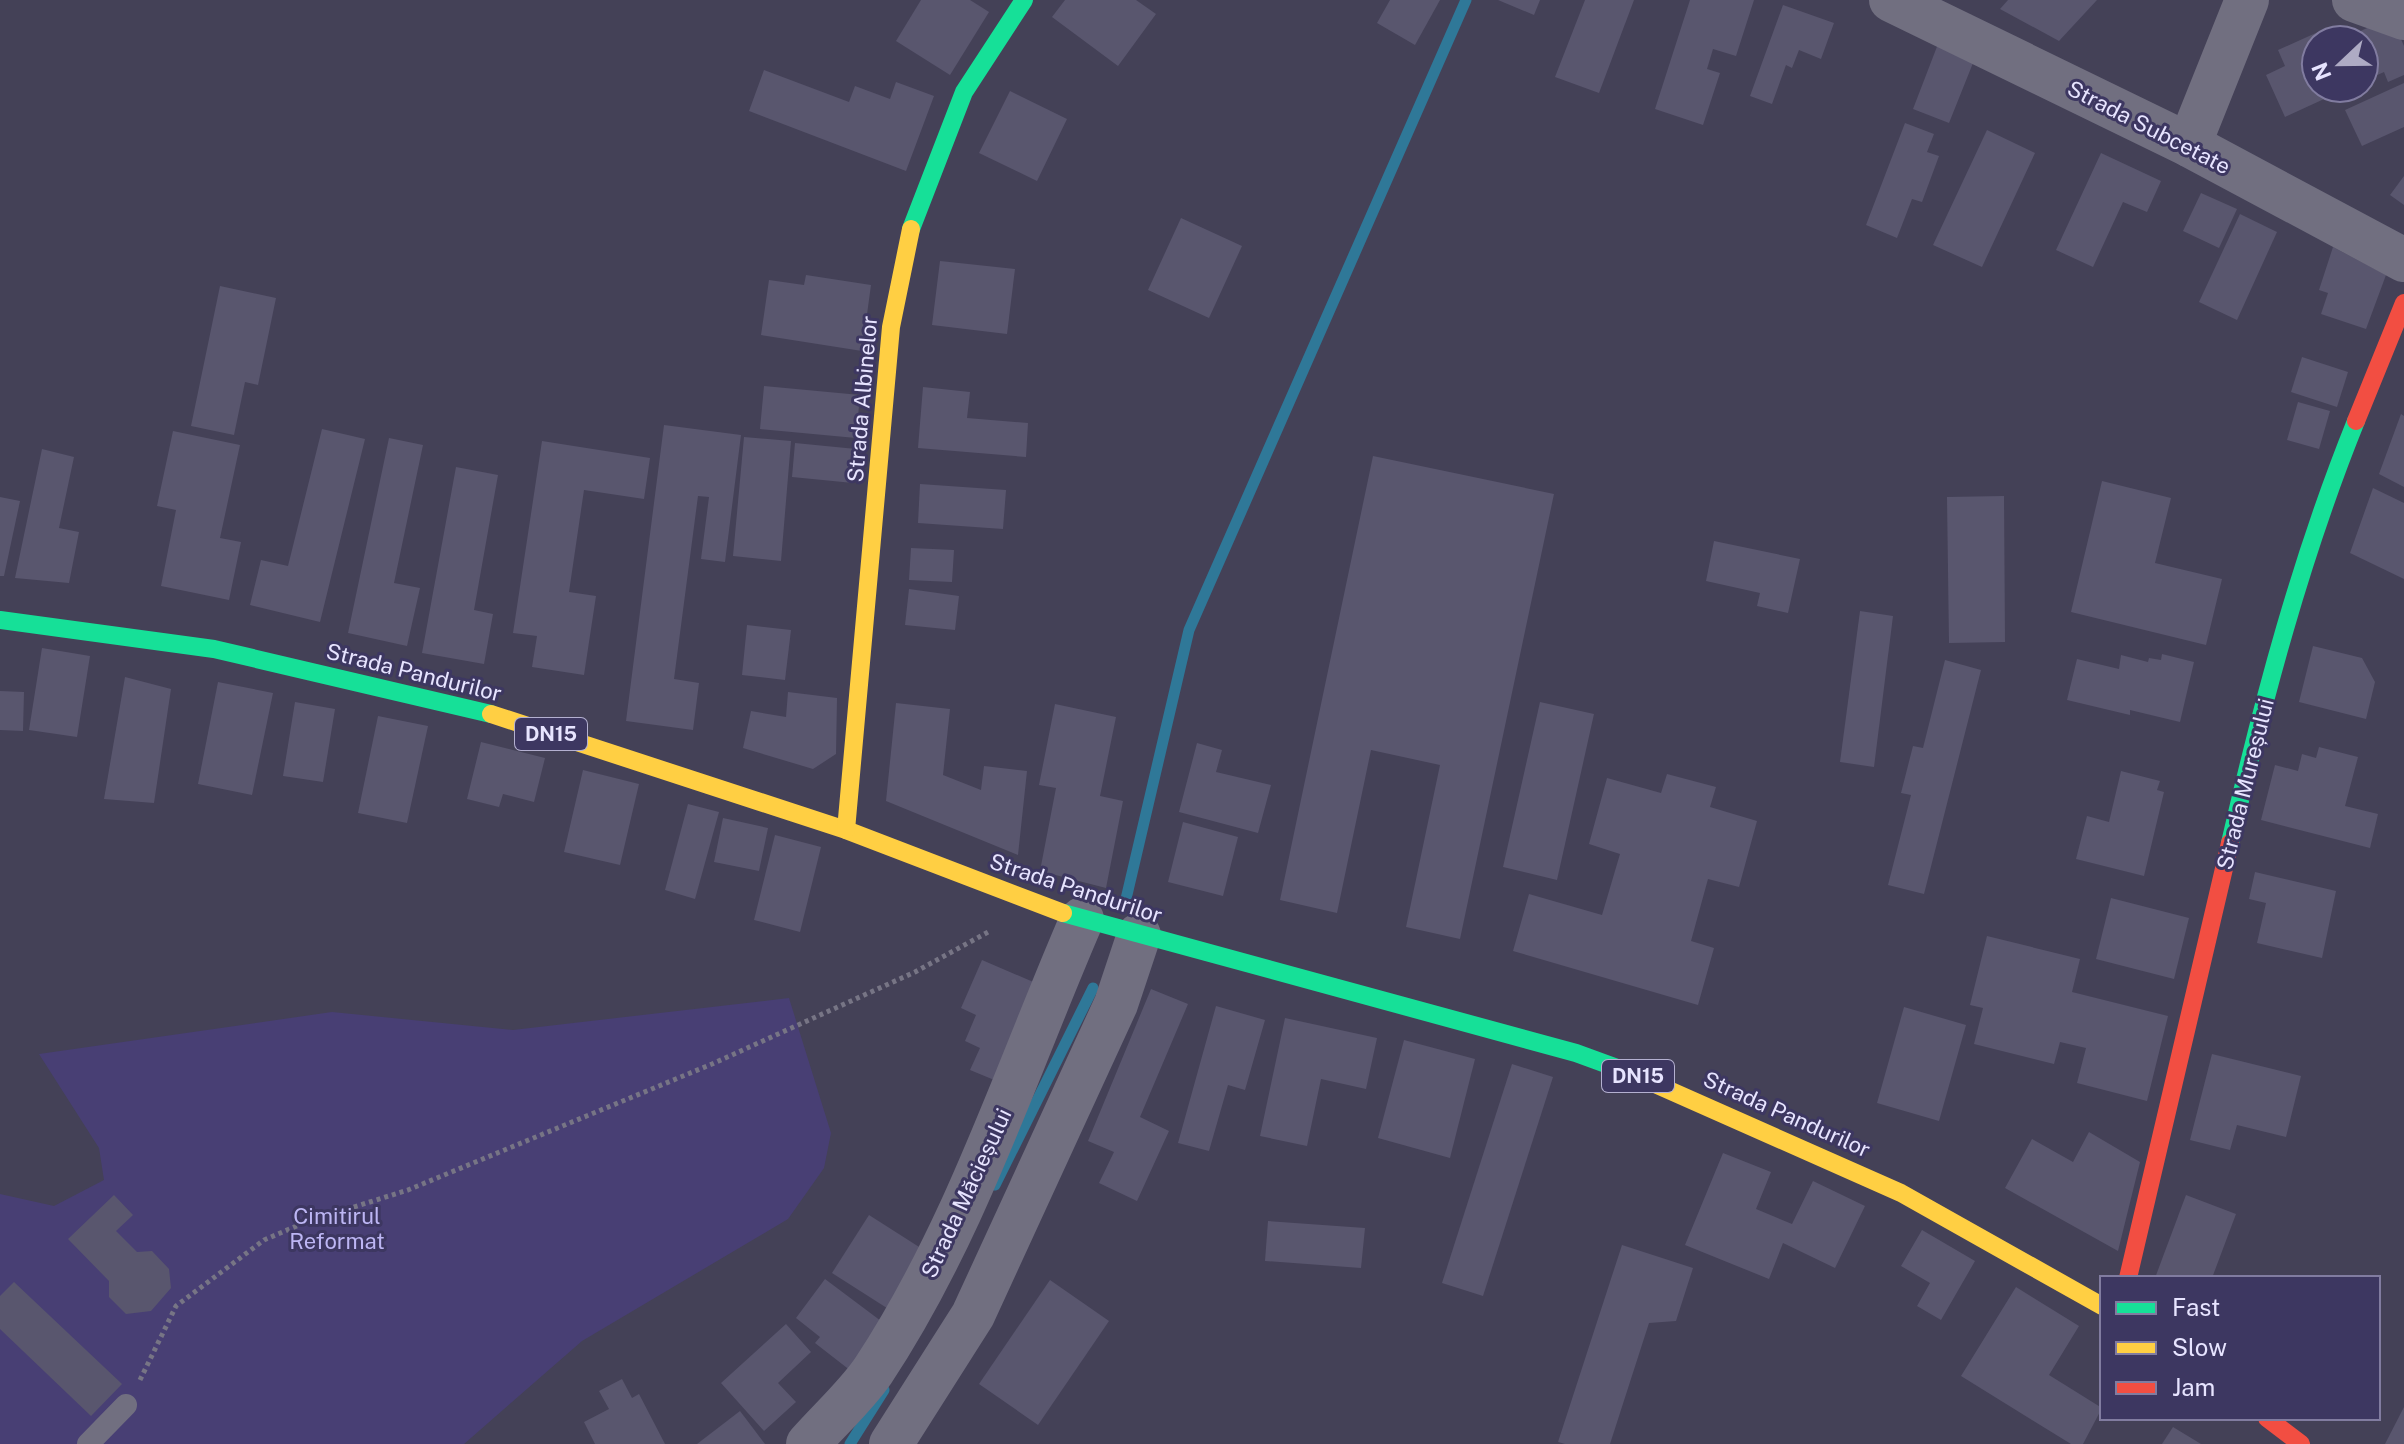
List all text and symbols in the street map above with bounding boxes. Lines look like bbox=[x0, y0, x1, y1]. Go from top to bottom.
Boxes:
north arrow bbox=[2300, 24, 2380, 104]
text: N bbox=[2306, 59, 2337, 84]
street label: Strada Subcetate bbox=[2063, 75, 2235, 179]
street label: Strada Albinelor bbox=[842, 315, 882, 483]
street label: Strada Pandurilor bbox=[324, 638, 504, 706]
street label: Strada Mureșului bbox=[2211, 696, 2279, 872]
road number: DN15 bbox=[515, 718, 587, 750]
street label: Strada Pandurilor bbox=[986, 848, 1166, 928]
road number: DN15 bbox=[1602, 1060, 1674, 1092]
street label: Strada Pandurilor bbox=[1700, 1066, 1874, 1162]
street label: Strada Măcieșului bbox=[915, 1104, 1017, 1282]
park label: Cimitirul Reformat bbox=[289, 1203, 385, 1254]
legend bbox=[2100, 1276, 2380, 1420]
text: Fast bbox=[2172, 1293, 2220, 1321]
text: Slow bbox=[2172, 1333, 2227, 1361]
text: Jam bbox=[2172, 1373, 2215, 1401]

